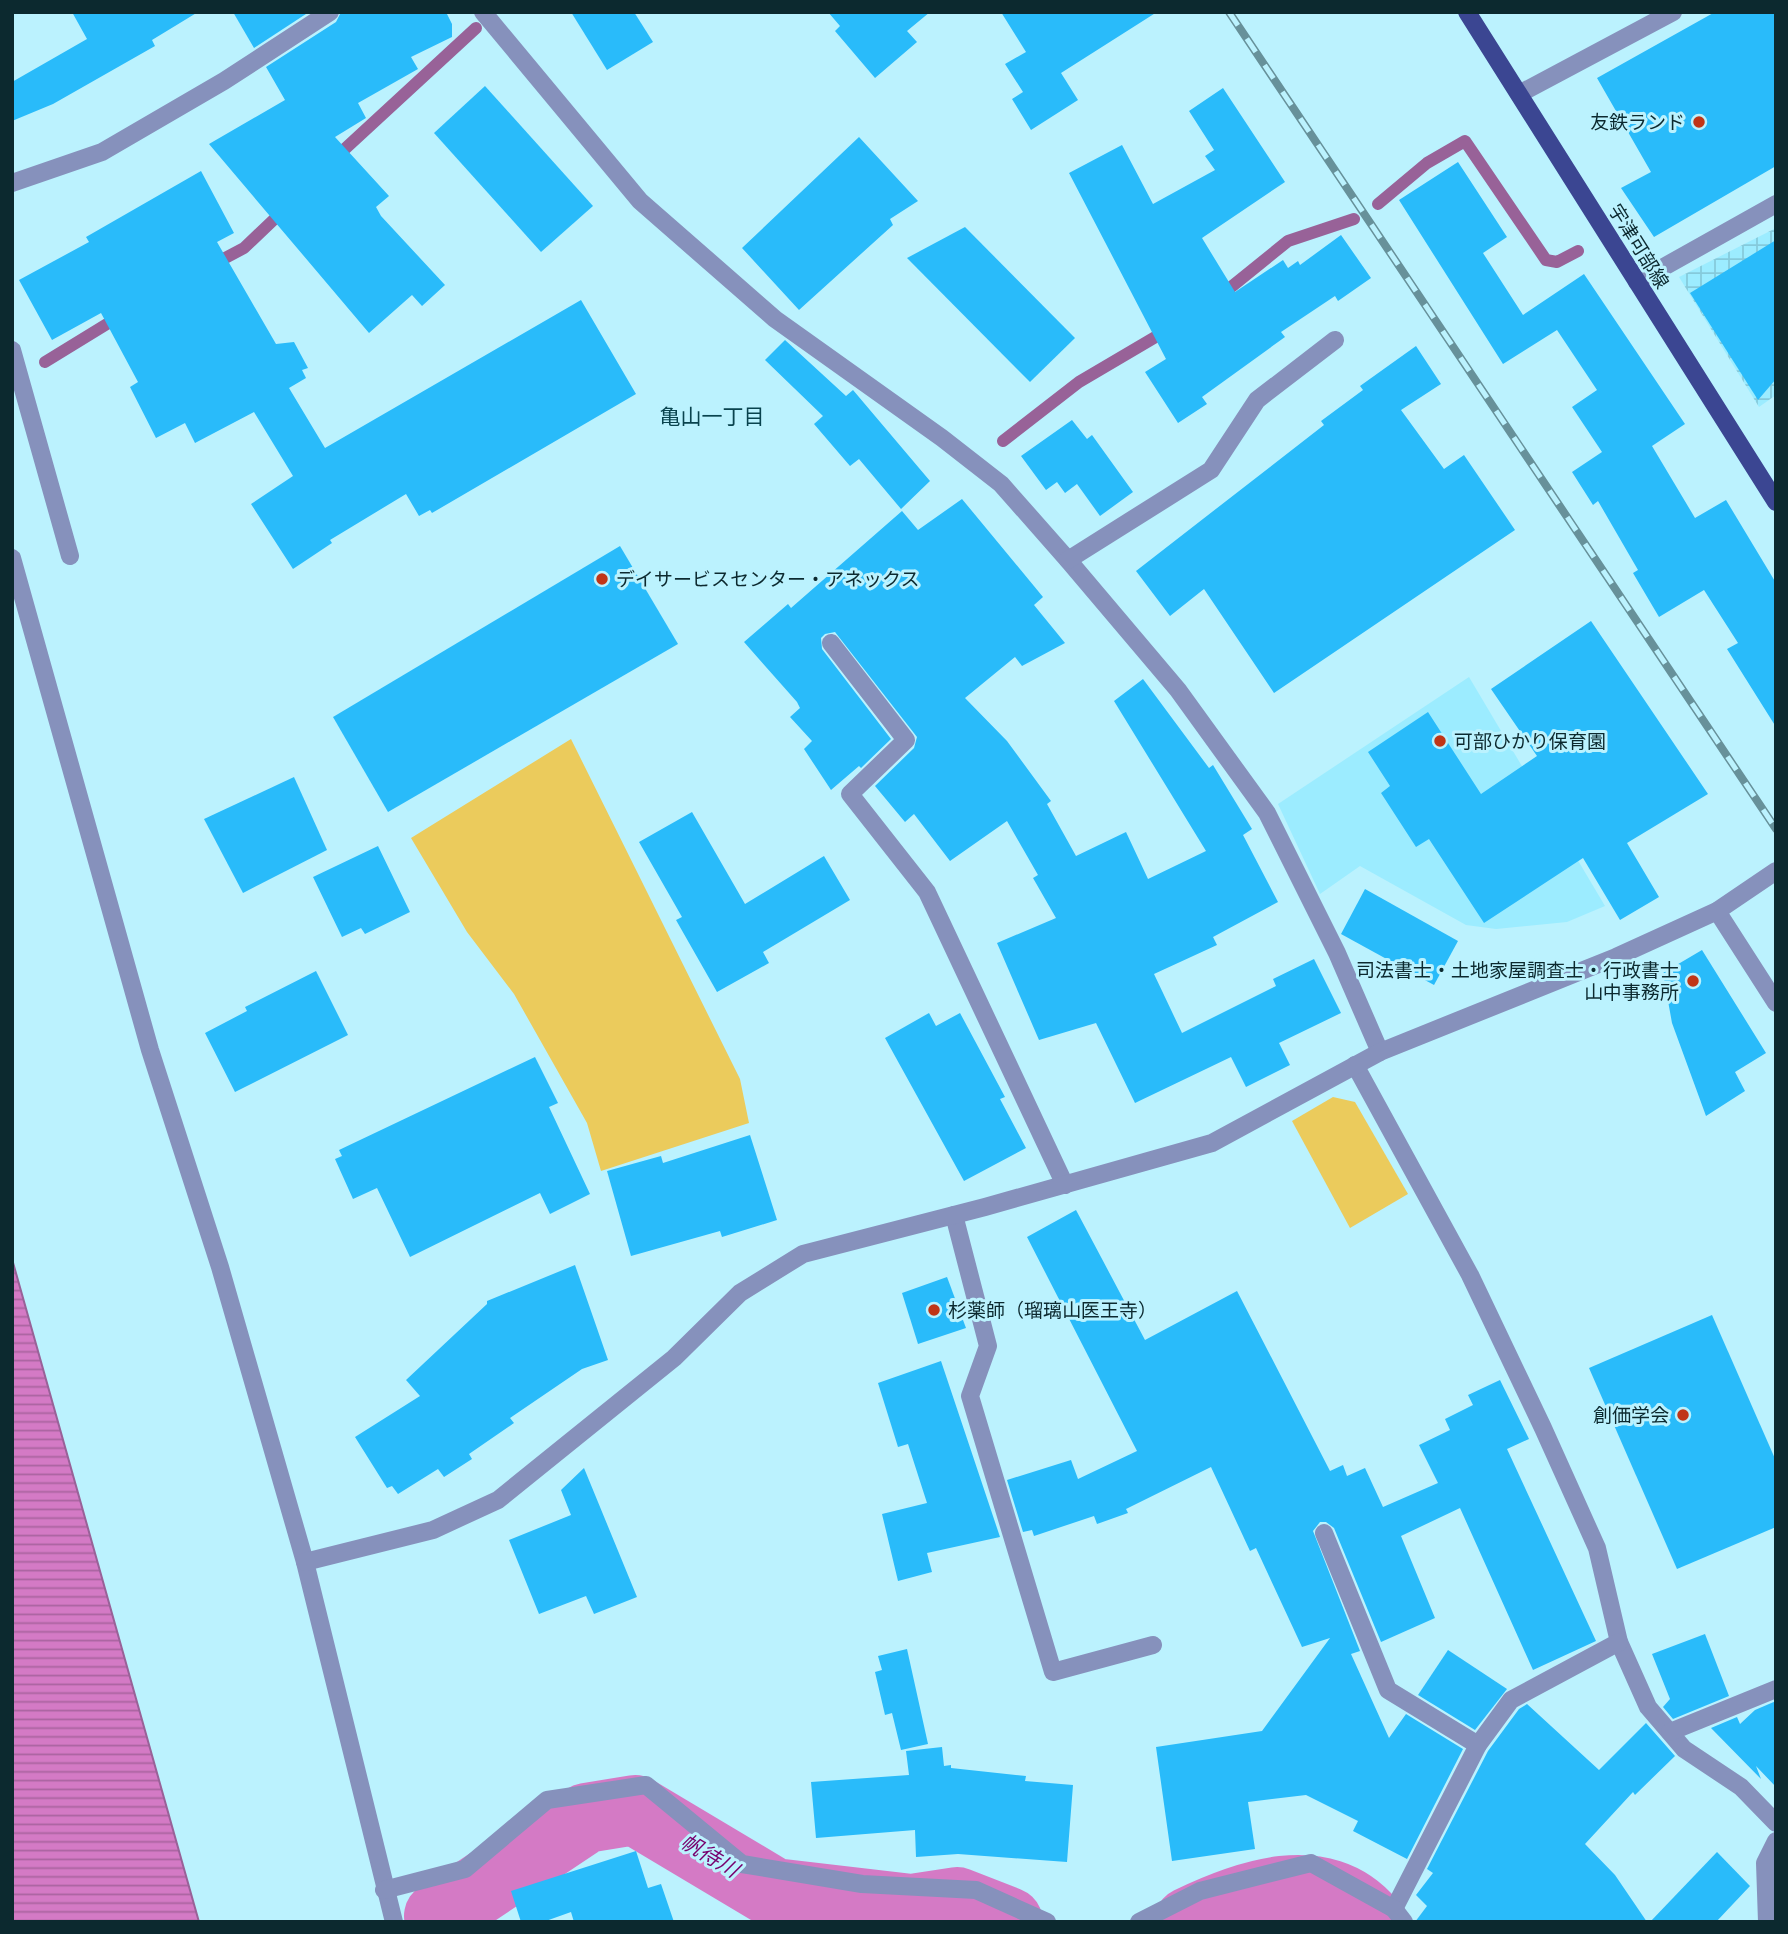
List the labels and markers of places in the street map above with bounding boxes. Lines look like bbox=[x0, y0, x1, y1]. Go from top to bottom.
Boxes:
place label: 友鉄ランド bbox=[1590, 109, 1685, 135]
marker: 友鉄ランド bbox=[1691, 114, 1707, 130]
place label: デイサービスセンター・アネックス bbox=[616, 566, 919, 592]
marker: デイサービスセンター・アネックス bbox=[594, 571, 610, 587]
place label: 可部ひかり保育園 bbox=[1454, 728, 1606, 754]
marker: 可部ひかり保育園 bbox=[1432, 733, 1448, 749]
place label: 司法書士・土地家屋調査士・行政書士 山中事務所 bbox=[1356, 957, 1679, 1005]
marker: 司法書士・土地家屋調査士・行政書士 山中事務所 bbox=[1685, 973, 1701, 989]
place label: 杉薬師（瑠璃山医王寺） bbox=[948, 1297, 1157, 1323]
marker: 杉薬師（瑠璃山医王寺） bbox=[926, 1302, 942, 1318]
place label: 創価学会 bbox=[1593, 1402, 1669, 1428]
marker: 創価学会 bbox=[1675, 1407, 1691, 1423]

